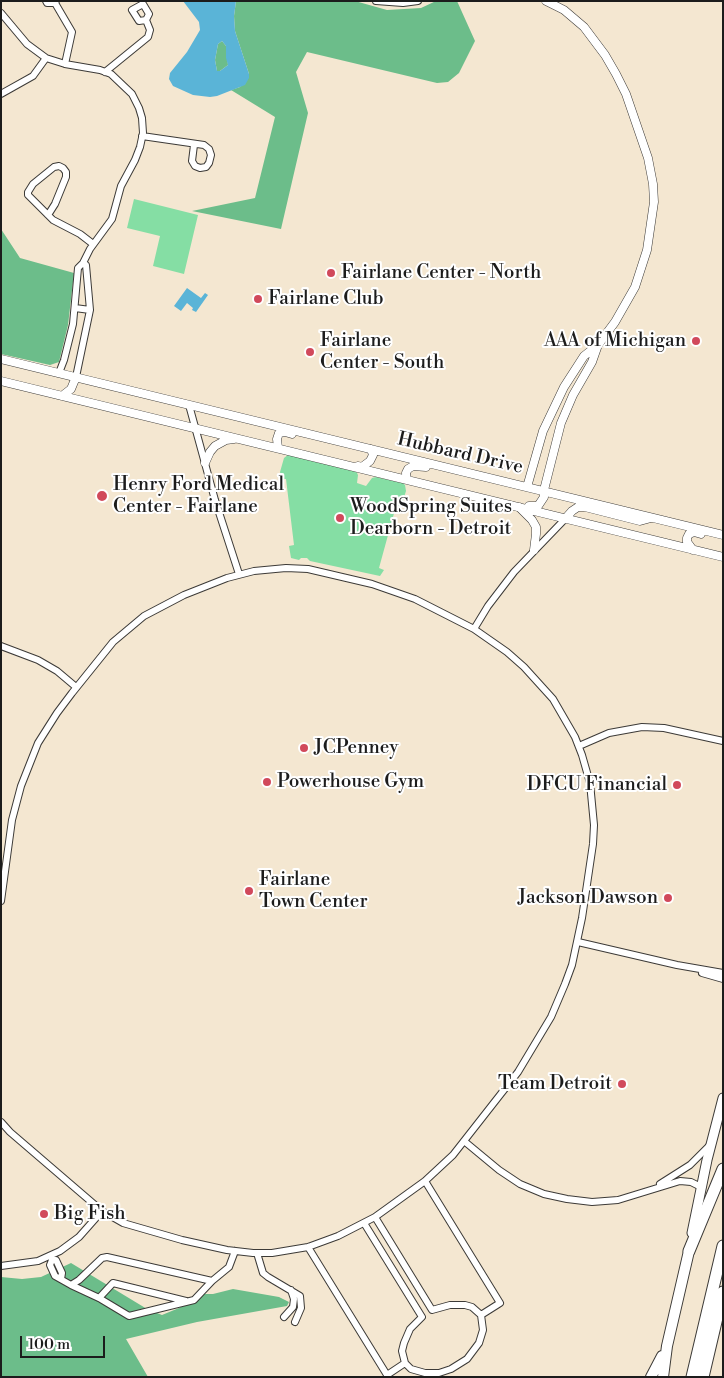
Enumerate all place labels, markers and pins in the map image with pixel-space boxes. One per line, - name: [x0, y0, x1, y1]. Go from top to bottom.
- place label: Fairlane Center - North: [341, 262, 541, 284]
- marker: Fairlane Center - North: [325, 267, 337, 279]
- place label: Fairlane Club: [268, 288, 383, 310]
- marker: Fairlane Club: [252, 293, 264, 305]
- place label: Fairlane Center - South: [320, 330, 444, 374]
- place label: AAA of Michigan: [544, 330, 686, 352]
- marker: AAA of Michigan: [690, 335, 702, 347]
- marker: Fairlane Center - South: [304, 346, 316, 358]
- place label: Henry Ford Medical Center - Fairlane: [113, 474, 284, 518]
- marker: Henry Ford Medical Center - Fairlane: [95, 489, 109, 503]
- place label: WoodSpring Suites Dearborn - Detroit: [350, 496, 512, 540]
- marker: WoodSpring Suites Dearborn - Detroit: [334, 512, 346, 524]
- place label: JCPenney: [314, 737, 399, 759]
- marker: JCPenney: [298, 742, 310, 754]
- place label: Powerhouse Gym: [277, 771, 424, 793]
- place label: DFCU Financial: [527, 774, 667, 796]
- marker: Powerhouse Gym: [261, 776, 273, 788]
- marker: DFCU Financial: [671, 779, 683, 791]
- place label: Fairlane Town Center: [259, 869, 368, 913]
- marker: Fairlane Town Center: [243, 885, 255, 897]
- place label: Jackson Dawson: [518, 887, 658, 909]
- marker: Jackson Dawson: [662, 892, 674, 904]
- place label: Team Detroit: [498, 1073, 612, 1095]
- marker: Team Detroit: [616, 1078, 628, 1090]
- place label: Big Fish: [54, 1203, 126, 1225]
- marker: Big Fish: [38, 1208, 50, 1220]

